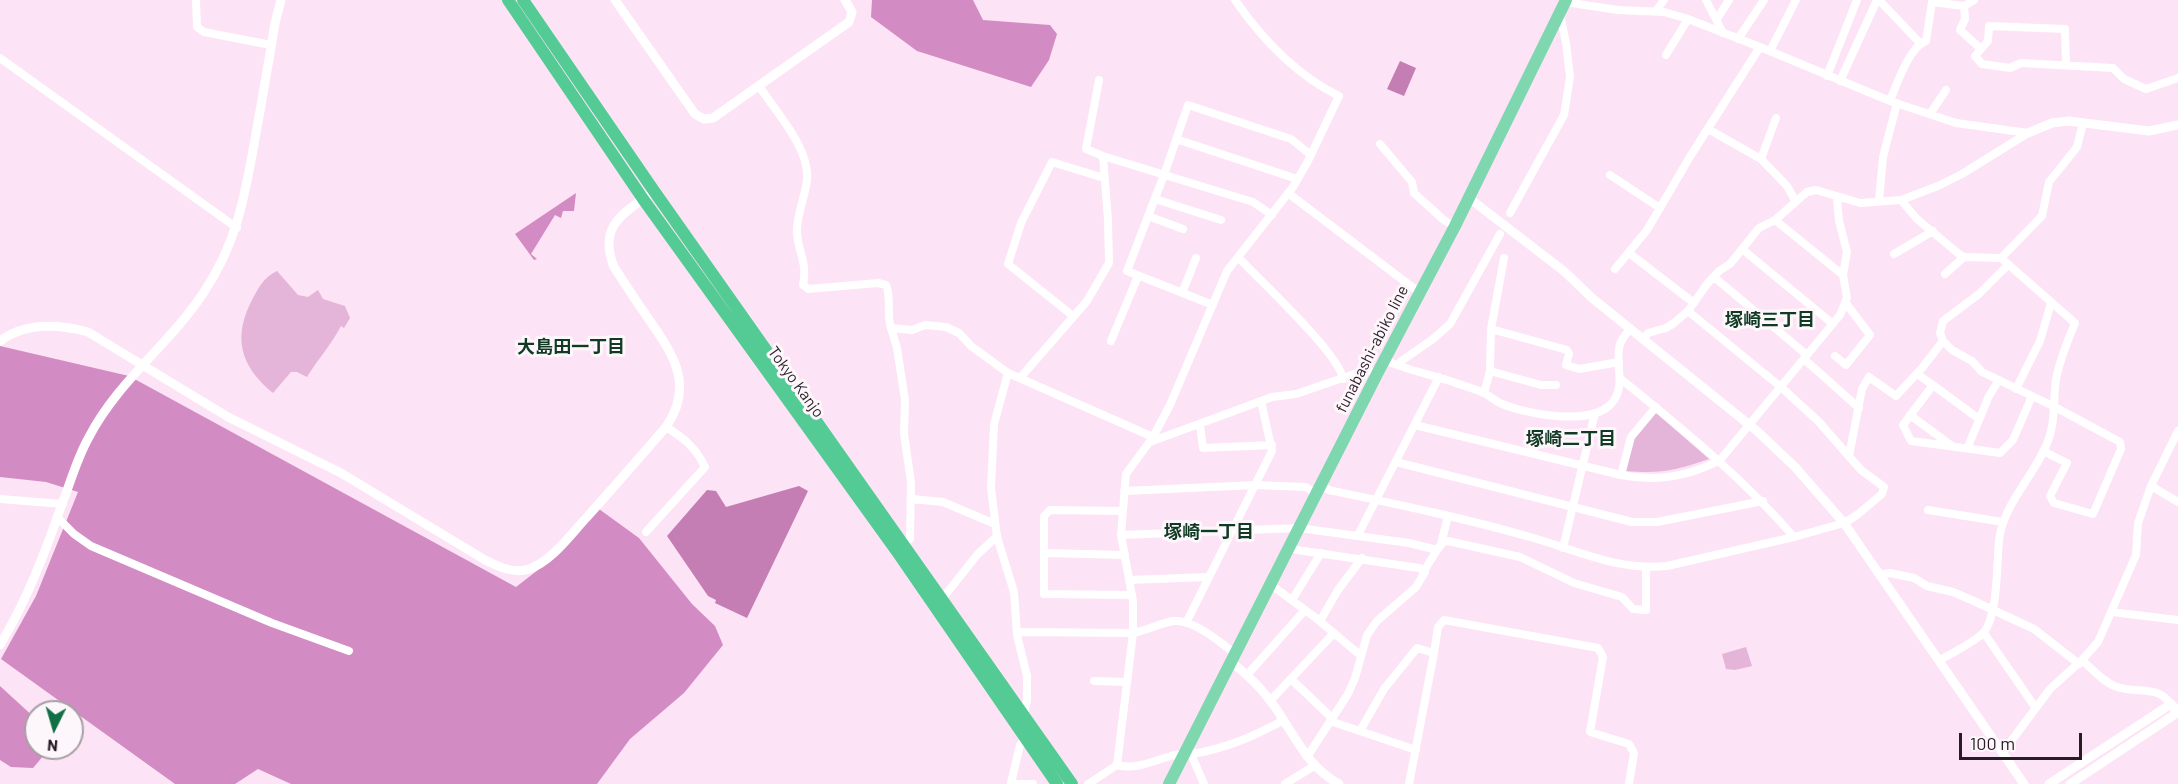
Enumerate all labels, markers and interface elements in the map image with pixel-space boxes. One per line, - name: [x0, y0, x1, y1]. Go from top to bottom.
- street label: funabashi-abiko line: [1332, 282, 1412, 416]
- district label: 塚崎三丁目: [1725, 309, 1815, 331]
- district label: 大島田一丁目: [517, 336, 625, 358]
- street label: Tokyo Kanjo: [764, 343, 828, 421]
- district label: 塚崎二丁目: [1526, 428, 1616, 450]
- district label: 塚崎一丁目: [1164, 521, 1254, 543]
- north arrow: [24, 700, 84, 760]
- scale bar: [1962, 721, 2085, 759]
- text: 100 m: [1970, 732, 2015, 754]
- text: N: [46, 737, 59, 756]

